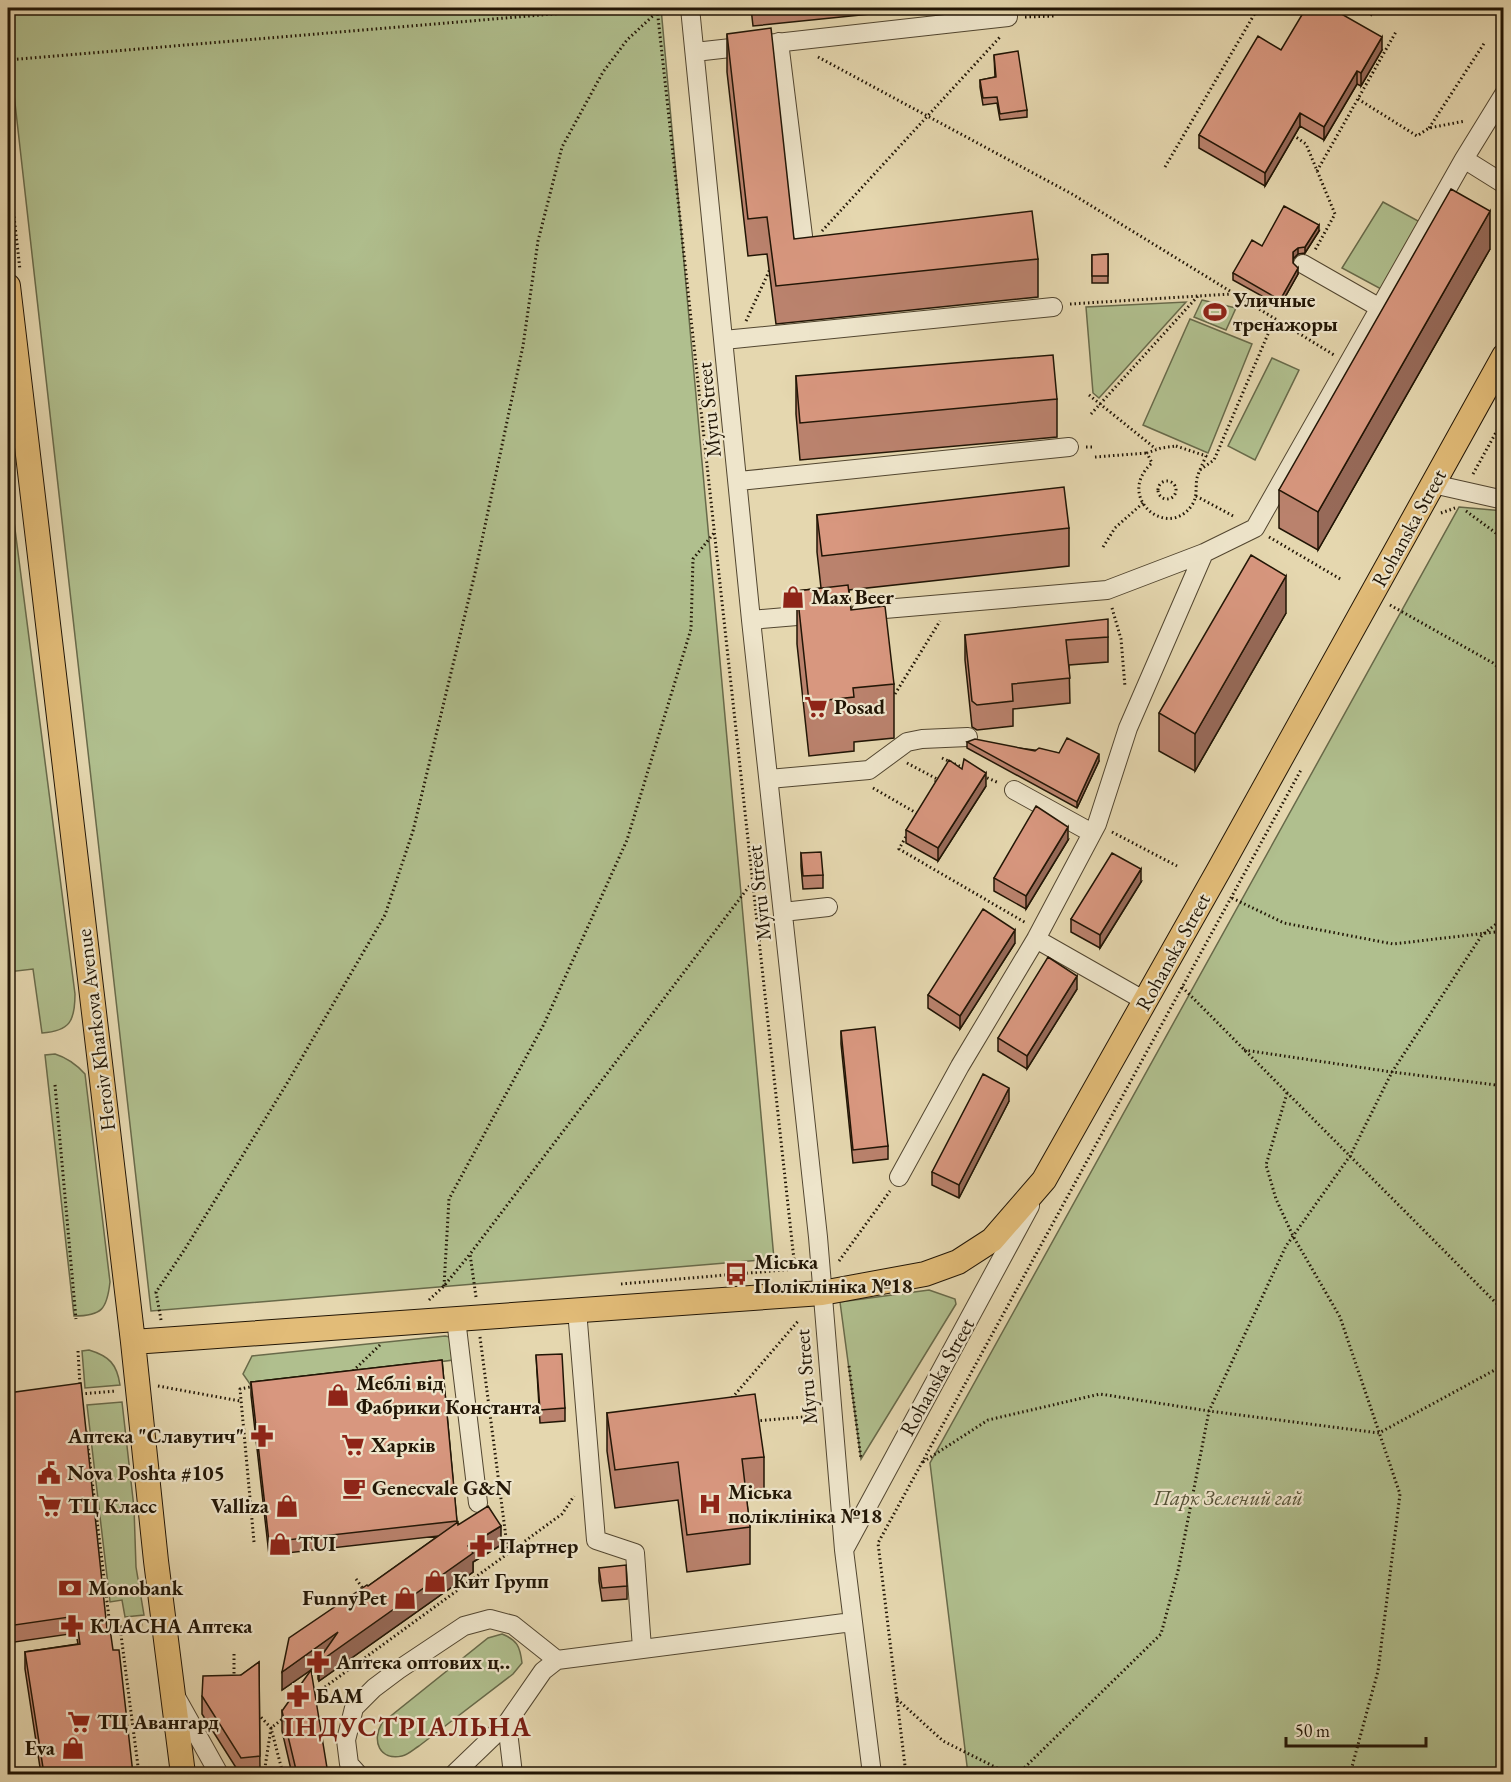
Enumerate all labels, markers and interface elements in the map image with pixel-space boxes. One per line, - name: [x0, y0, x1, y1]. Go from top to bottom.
- place label: Уличные тренажоры: [1232, 286, 1338, 337]
- sports icon: Уличные тренажоры: [1202, 299, 1228, 325]
- street label: Myru Street: [690, 361, 727, 459]
- street label: Rohanska Street: [1365, 464, 1452, 591]
- place label: Max Beer: [811, 583, 894, 610]
- shop icon: Max Beer: [780, 584, 806, 610]
- place label: Posad: [834, 693, 885, 720]
- supermarket icon: Posad: [803, 694, 829, 720]
- street label: Myru Street: [740, 844, 777, 942]
- street label: Rohanska Street: [1129, 888, 1216, 1015]
- street label: Heroiv Kharkova Avenue: [70, 928, 121, 1133]
- place label: Міська Поліклініка №18: [754, 1248, 913, 1299]
- bus stop icon: Міська Поліклініка №18: [723, 1261, 749, 1287]
- street label: Rohanska Street: [893, 1313, 980, 1440]
- street label: Myru Street: [788, 1328, 823, 1426]
- place label: Меблі від Фабрики Константа: [356, 1369, 541, 1420]
- shop icon: Меблі від Фабрики Константа: [325, 1382, 351, 1408]
- place label: Аптека "Славутич": [67, 1422, 244, 1449]
- pharmacy icon: Аптека "Славутич": [249, 1423, 275, 1449]
- place label: Харків: [370, 1431, 435, 1458]
- supermarket icon: Харків: [340, 1432, 366, 1458]
- place label: Nova Poshta #105: [67, 1459, 225, 1486]
- public building icon: Nova Poshta #105: [36, 1460, 62, 1486]
- place label: Genecvale G&N: [372, 1474, 512, 1501]
- cafe icon: Genecvale G&N: [341, 1475, 367, 1501]
- place label: Міська поліклініка №18: [728, 1478, 882, 1529]
- park label: Парк Зелений гай: [1152, 1484, 1303, 1511]
- hospital icon: Міська поліклініка №18: [697, 1491, 723, 1517]
- place label: ТЦ Класс: [68, 1492, 157, 1519]
- place label: Valliza: [211, 1492, 270, 1519]
- supermarket icon: ТЦ Класс: [37, 1493, 63, 1519]
- shop icon: Valliza: [274, 1493, 300, 1519]
- place label: TUI: [298, 1530, 336, 1557]
- shop icon: TUI: [267, 1531, 293, 1557]
- place label: Партнер: [499, 1532, 579, 1559]
- pharmacy icon: Партнер: [468, 1533, 494, 1559]
- place label: Кит Групп: [453, 1567, 549, 1594]
- shop icon: Кит Групп: [422, 1568, 448, 1594]
- place label: Monobank: [88, 1574, 184, 1601]
- bank icon: Monobank: [57, 1575, 83, 1601]
- place label: FunnyPet: [302, 1584, 387, 1611]
- shop icon: FunnyPet: [392, 1585, 418, 1611]
- place label: КЛАСНА Аптека: [90, 1612, 253, 1639]
- pharmacy icon: КЛАСНА Аптека: [59, 1613, 85, 1639]
- place label: Аптека оптових ц‥: [335, 1648, 510, 1675]
- pharmacy icon: Аптека оптових ц‥: [305, 1649, 331, 1675]
- place label: БАМ: [316, 1682, 363, 1709]
- pharmacy icon: БАМ: [285, 1683, 311, 1709]
- place label: ТЦ Авангард: [97, 1708, 219, 1735]
- supermarket icon: ТЦ Авангард: [66, 1709, 92, 1735]
- district label: ІНДУСТРІАЛЬНА: [284, 1709, 532, 1744]
- scale bar: [1286, 1710, 1426, 1748]
- text: 50 m: [1295, 1719, 1330, 1742]
- place label: Eva: [25, 1734, 56, 1761]
- shop icon: Eva: [60, 1735, 86, 1761]

